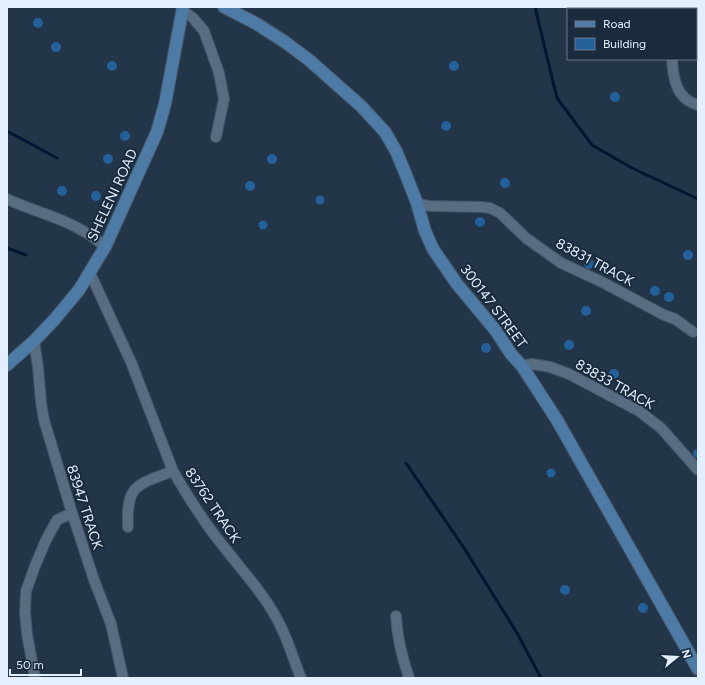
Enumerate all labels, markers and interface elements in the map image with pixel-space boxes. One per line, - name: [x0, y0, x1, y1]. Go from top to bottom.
- legend: [567, 8, 697, 60]
- text: Road: [603, 17, 631, 31]
- text: Building: [603, 37, 646, 51]
- street label: SHELENI ROAD: [84, 146, 141, 244]
- street label: 83831 TRACK: [553, 235, 637, 290]
- street label: 300147 STREET: [457, 261, 531, 352]
- street label: 83833 TRACK: [572, 356, 658, 413]
- street label: 83947 TRACK: [63, 463, 106, 552]
- street label: 83762 TRACK: [181, 464, 244, 547]
- north arrow: [657, 637, 697, 677]
- text: N: [679, 648, 694, 660]
- scale bar: [10, 651, 81, 677]
- text: 50 m: [16, 658, 44, 672]

